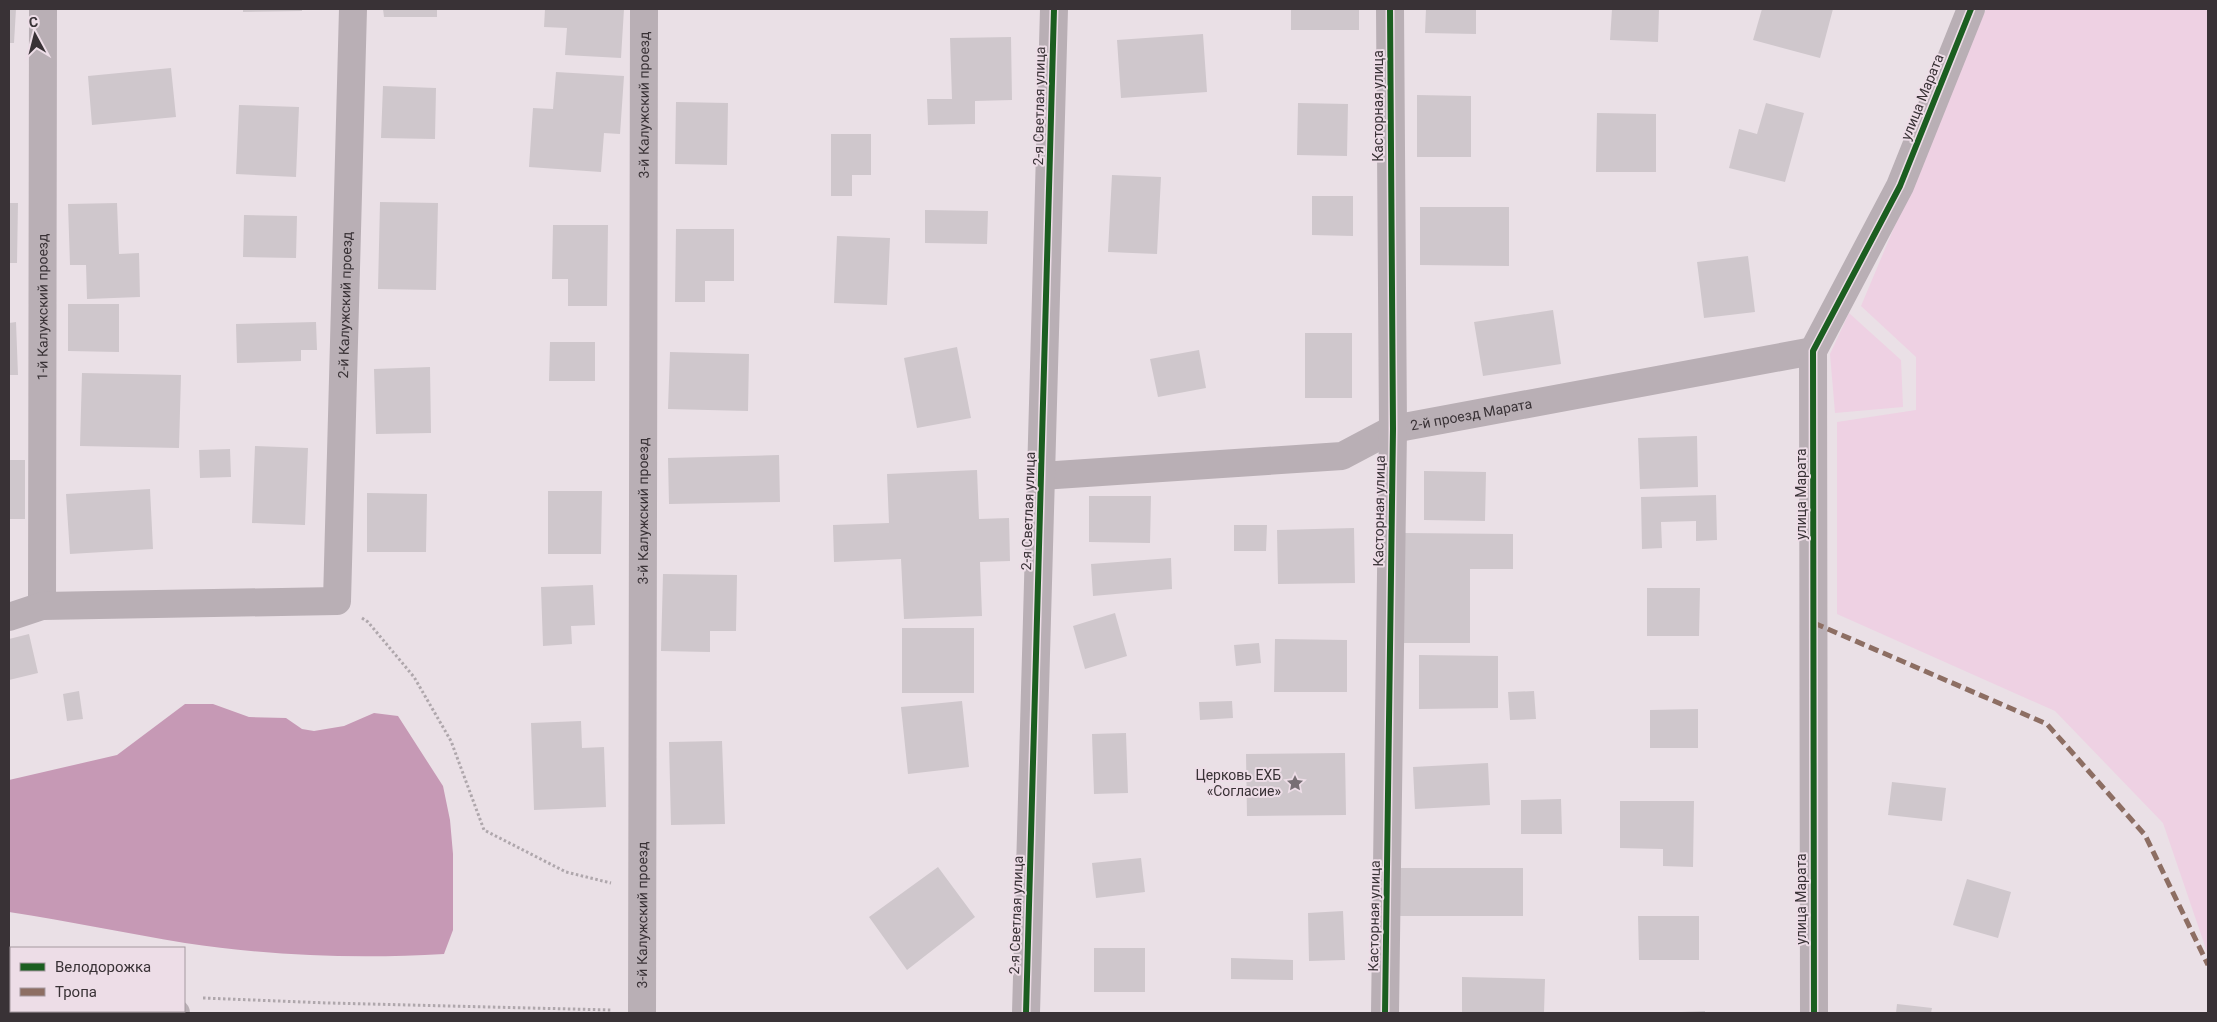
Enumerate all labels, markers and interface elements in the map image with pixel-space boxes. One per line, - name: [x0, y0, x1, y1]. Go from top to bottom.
- north arrow: [10, 10, 60, 60]
- text: С: [28, 14, 39, 31]
- street label: 3-й Калужский проезд: [636, 31, 652, 178]
- street label: 2-я Светлая улица: [1030, 46, 1048, 166]
- street label: Касторная улица: [1370, 50, 1386, 162]
- street label: улица Марата: [1897, 52, 1947, 142]
- street label: 2-й Калужский проезд: [335, 231, 355, 379]
- street label: 1-й Калужский проезд: [34, 233, 51, 380]
- street label: 2-й проезд Марата: [1409, 395, 1533, 434]
- street label: 3-й Калужский проезд: [635, 437, 651, 584]
- street label: улица Марата: [1793, 448, 1809, 540]
- street label: 2-я Светлая улица: [1018, 451, 1038, 571]
- street label: Касторная улица: [1370, 455, 1388, 567]
- place label: Церковь ЕХБ «Согласие»: [1195, 767, 1281, 799]
- place icon: Церковь ЕХБ «Согласие»: [1285, 773, 1305, 793]
- street label: 3-й Калужский проезд: [634, 841, 650, 988]
- street label: улица Марата: [1793, 853, 1809, 945]
- street label: 2-я Светлая улица: [1006, 855, 1026, 975]
- street label: Касторная улица: [1365, 860, 1383, 972]
- legend: [10, 947, 185, 1012]
- text: Велодорожка: [55, 958, 151, 976]
- text: Тропа: [55, 983, 97, 1001]

